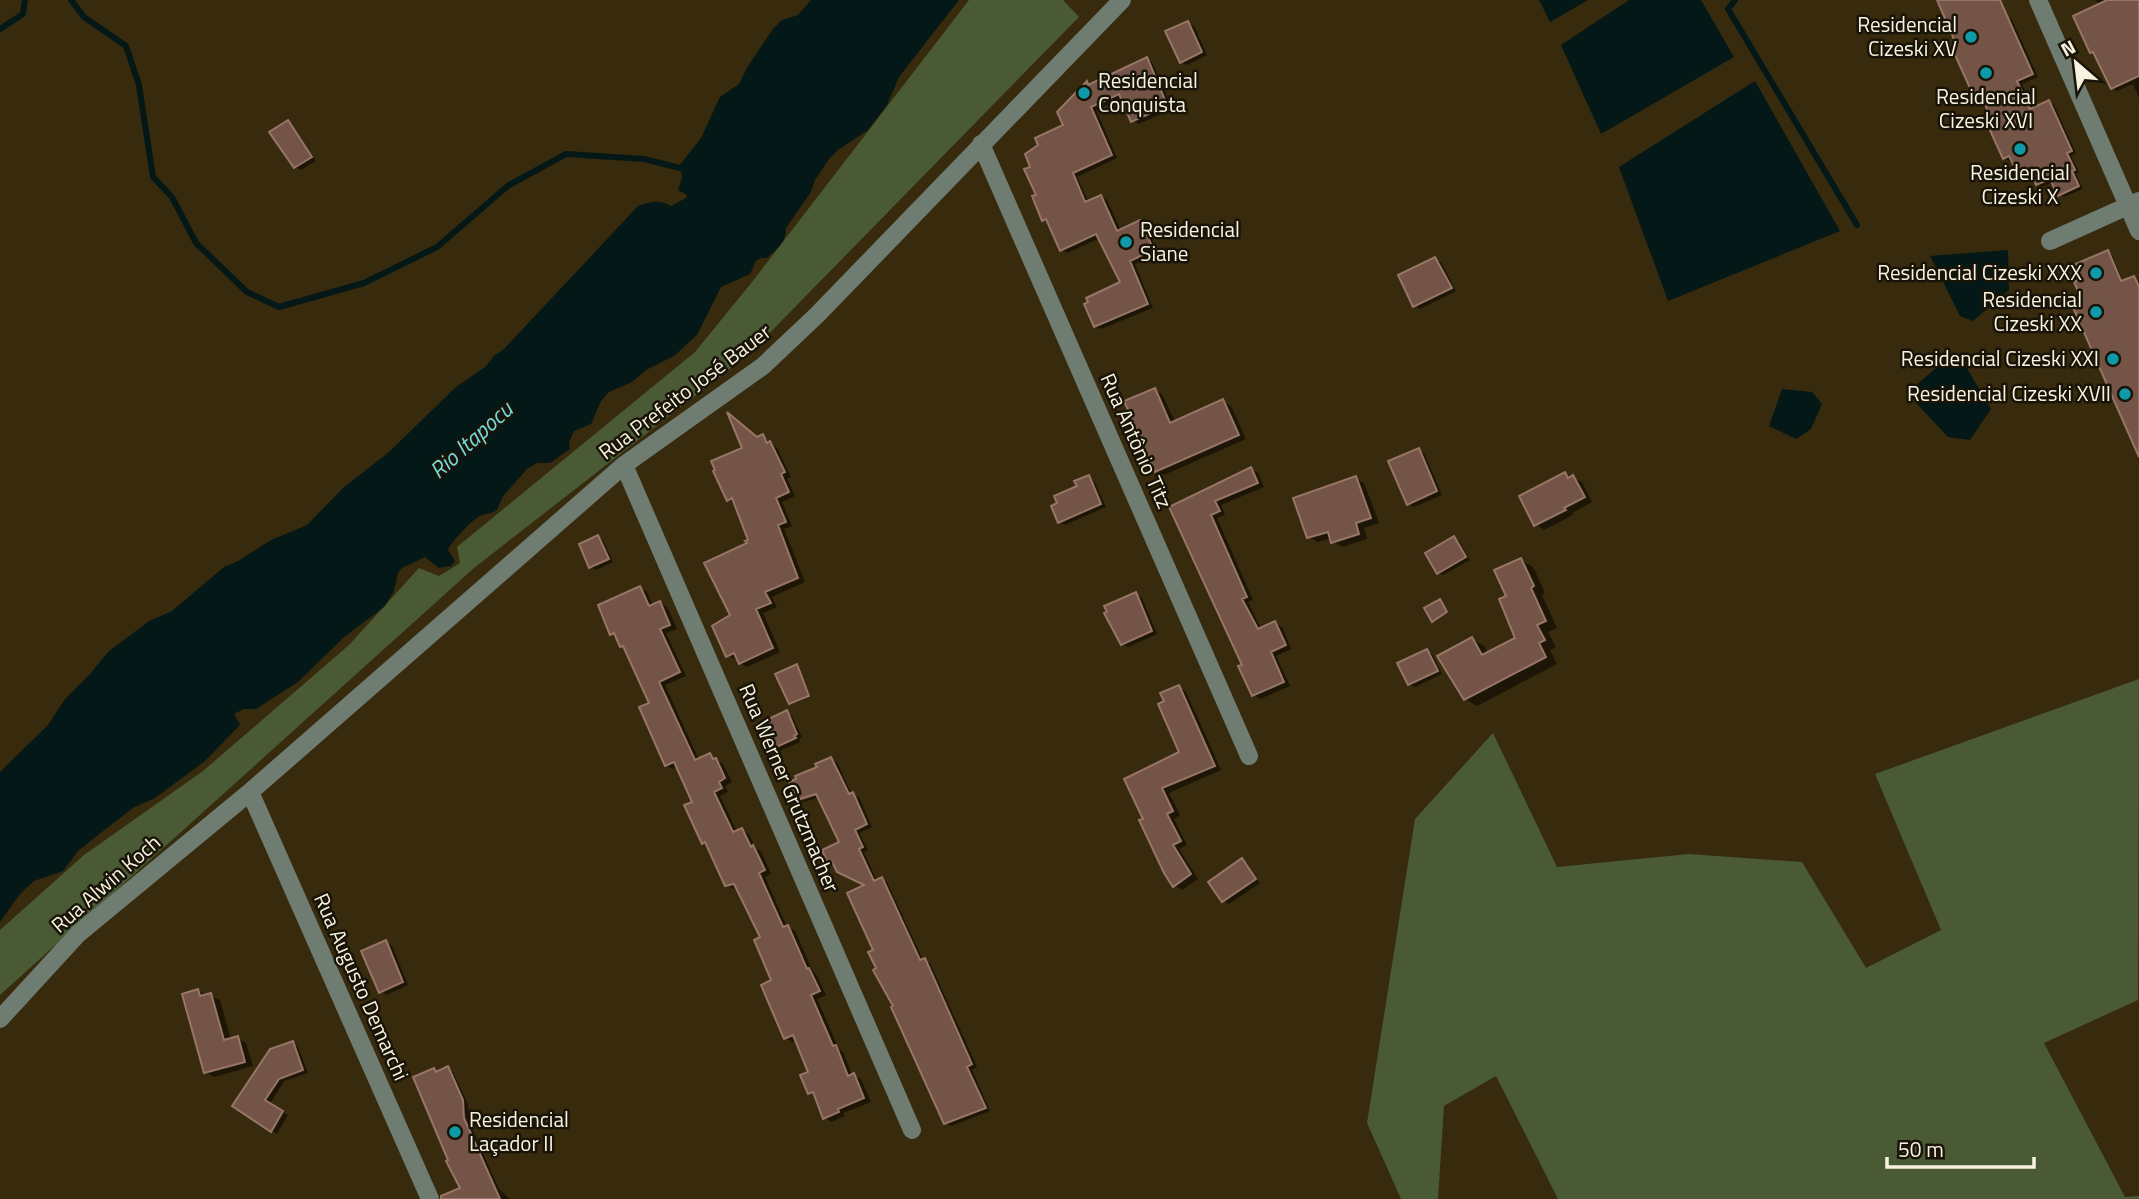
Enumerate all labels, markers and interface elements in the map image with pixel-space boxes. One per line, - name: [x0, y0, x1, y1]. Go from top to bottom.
- place label: Residencial Cizeski XV: [1857, 8, 1957, 64]
- north arrow: [2041, 28, 2111, 98]
- marker: Residencial Cizeski XV: [1963, 29, 1979, 45]
- text: N: [2055, 32, 2080, 63]
- place label: Residencial Conquista: [1098, 64, 1198, 120]
- marker: Residencial Cizeski XVI: [1978, 65, 1994, 81]
- place label: Residencial Cizeski XVI: [1936, 80, 2036, 136]
- marker: Residencial Conquista: [1076, 85, 1092, 101]
- marker: Residencial Cizeski X: [2012, 141, 2028, 157]
- place label: Residencial Cizeski X: [1970, 156, 2070, 212]
- place label: Residencial Siane: [1140, 213, 1240, 269]
- marker: Residencial Siane: [1118, 234, 1134, 250]
- place label: Residencial Cizeski XXX: [1877, 256, 2082, 288]
- marker: Residencial Cizeski XXX: [2088, 265, 2104, 281]
- place label: Residencial Cizeski XX: [1982, 283, 2082, 339]
- marker: Residencial Cizeski XX: [2088, 304, 2104, 320]
- street label: Rua Prefeito José Bauer: [591, 316, 777, 467]
- place label: Residencial Cizeski XXI: [1901, 342, 2099, 374]
- marker: Residencial Cizeski XXI: [2105, 351, 2121, 367]
- street label: Rua Antônio Titz: [1093, 368, 1181, 514]
- place label: Residencial Cizeski XVII: [1907, 377, 2111, 409]
- marker: Residencial Cizeski XVII: [2117, 386, 2133, 402]
- water label: Rio Itapocu: [421, 392, 521, 487]
- street label: Rua Werner Grutzmacher: [731, 678, 848, 897]
- street label: Rua Alwin Koch: [43, 826, 167, 940]
- street label: Rua Augusto Demarchi: [306, 888, 418, 1085]
- place label: Residencial Laçador II: [469, 1103, 569, 1159]
- marker: Residencial Laçador II: [447, 1124, 463, 1140]
- scale bar: [1887, 1126, 2034, 1170]
- text: 50 m: [1898, 1133, 1944, 1165]

